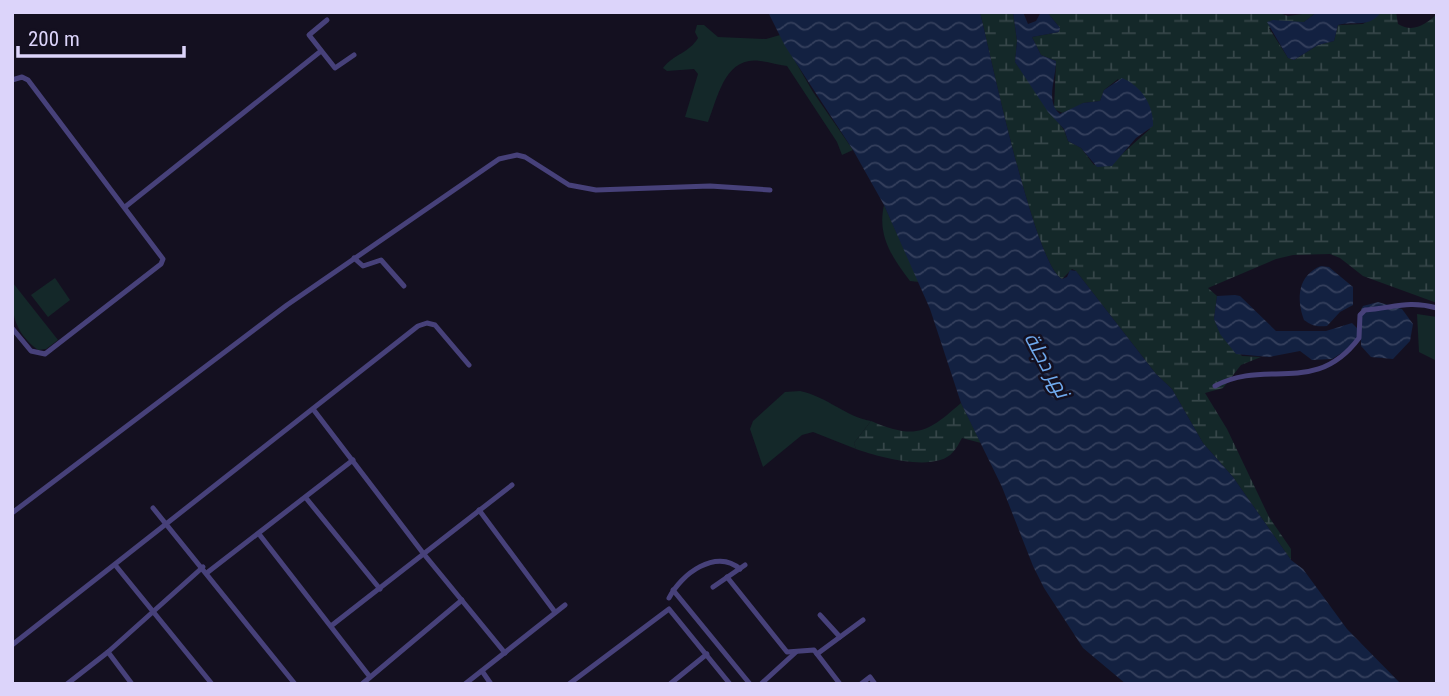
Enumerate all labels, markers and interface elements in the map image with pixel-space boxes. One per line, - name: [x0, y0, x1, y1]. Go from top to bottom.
- scale bar: [18, 14, 184, 58]
- text: 200 m: [28, 27, 80, 51]
- water label: نهر دجلة: [1018, 328, 1076, 404]

